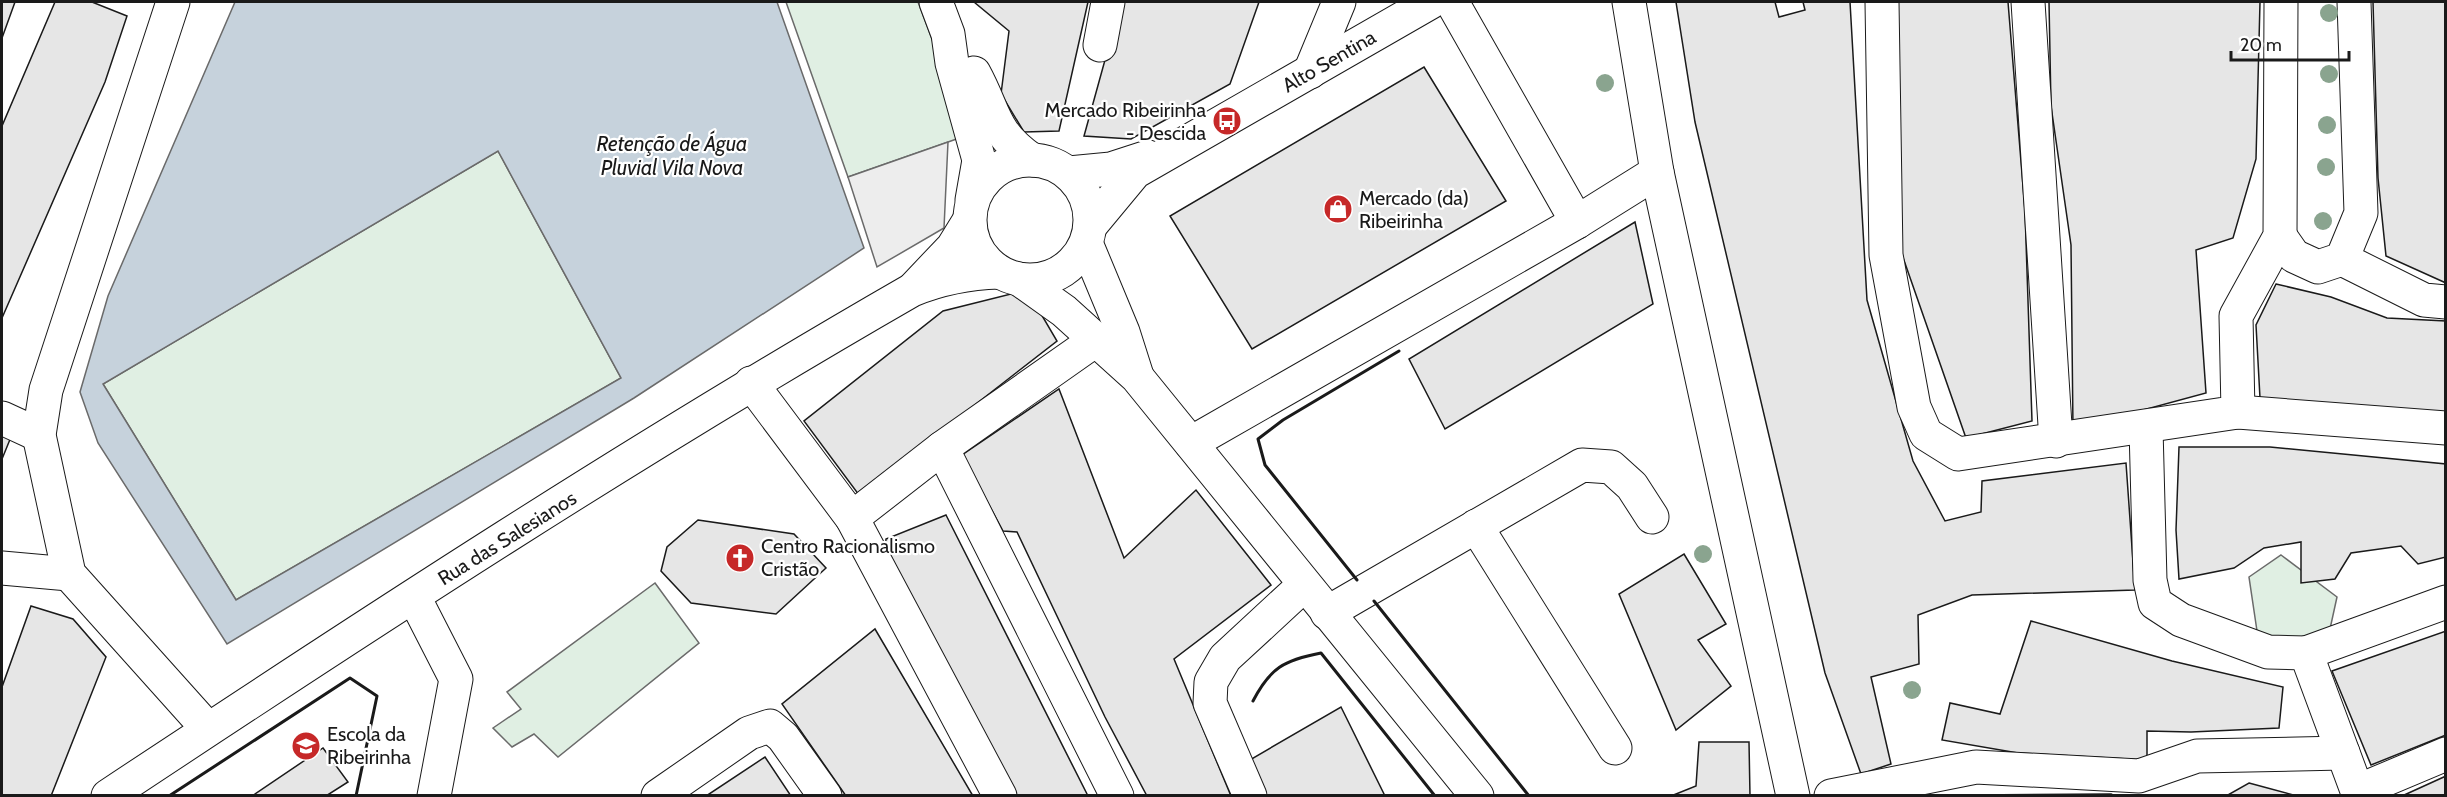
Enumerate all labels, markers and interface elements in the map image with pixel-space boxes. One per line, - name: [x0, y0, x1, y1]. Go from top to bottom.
- street label: Alto Sentina: [1278, 24, 1380, 97]
- scale bar: [2231, 24, 2350, 62]
- text: 20 m: [2240, 34, 2282, 56]
- place label: Mercado Ribeirinha - Descida: [1045, 98, 1206, 145]
- bus stop icon: Mercado Ribeirinha - Descida: [1211, 105, 1243, 137]
- water label: Retenção de Água Pluvial Vila Nova: [597, 130, 747, 180]
- place label: Mercado (da) Ribeirinha: [1359, 186, 1469, 233]
- shop icon: Mercado (da) Ribeirinha: [1322, 193, 1354, 225]
- street label: Rua das Salesianos: [433, 486, 581, 590]
- place label: Centro Racionalismo Cristão: [761, 534, 935, 581]
- church icon: Centro Racionalismo Cristão: [724, 542, 756, 574]
- place label: Escola da Ribeirinha: [327, 722, 411, 769]
- school or university icon: Escola da Ribeirinha: [290, 730, 322, 762]

